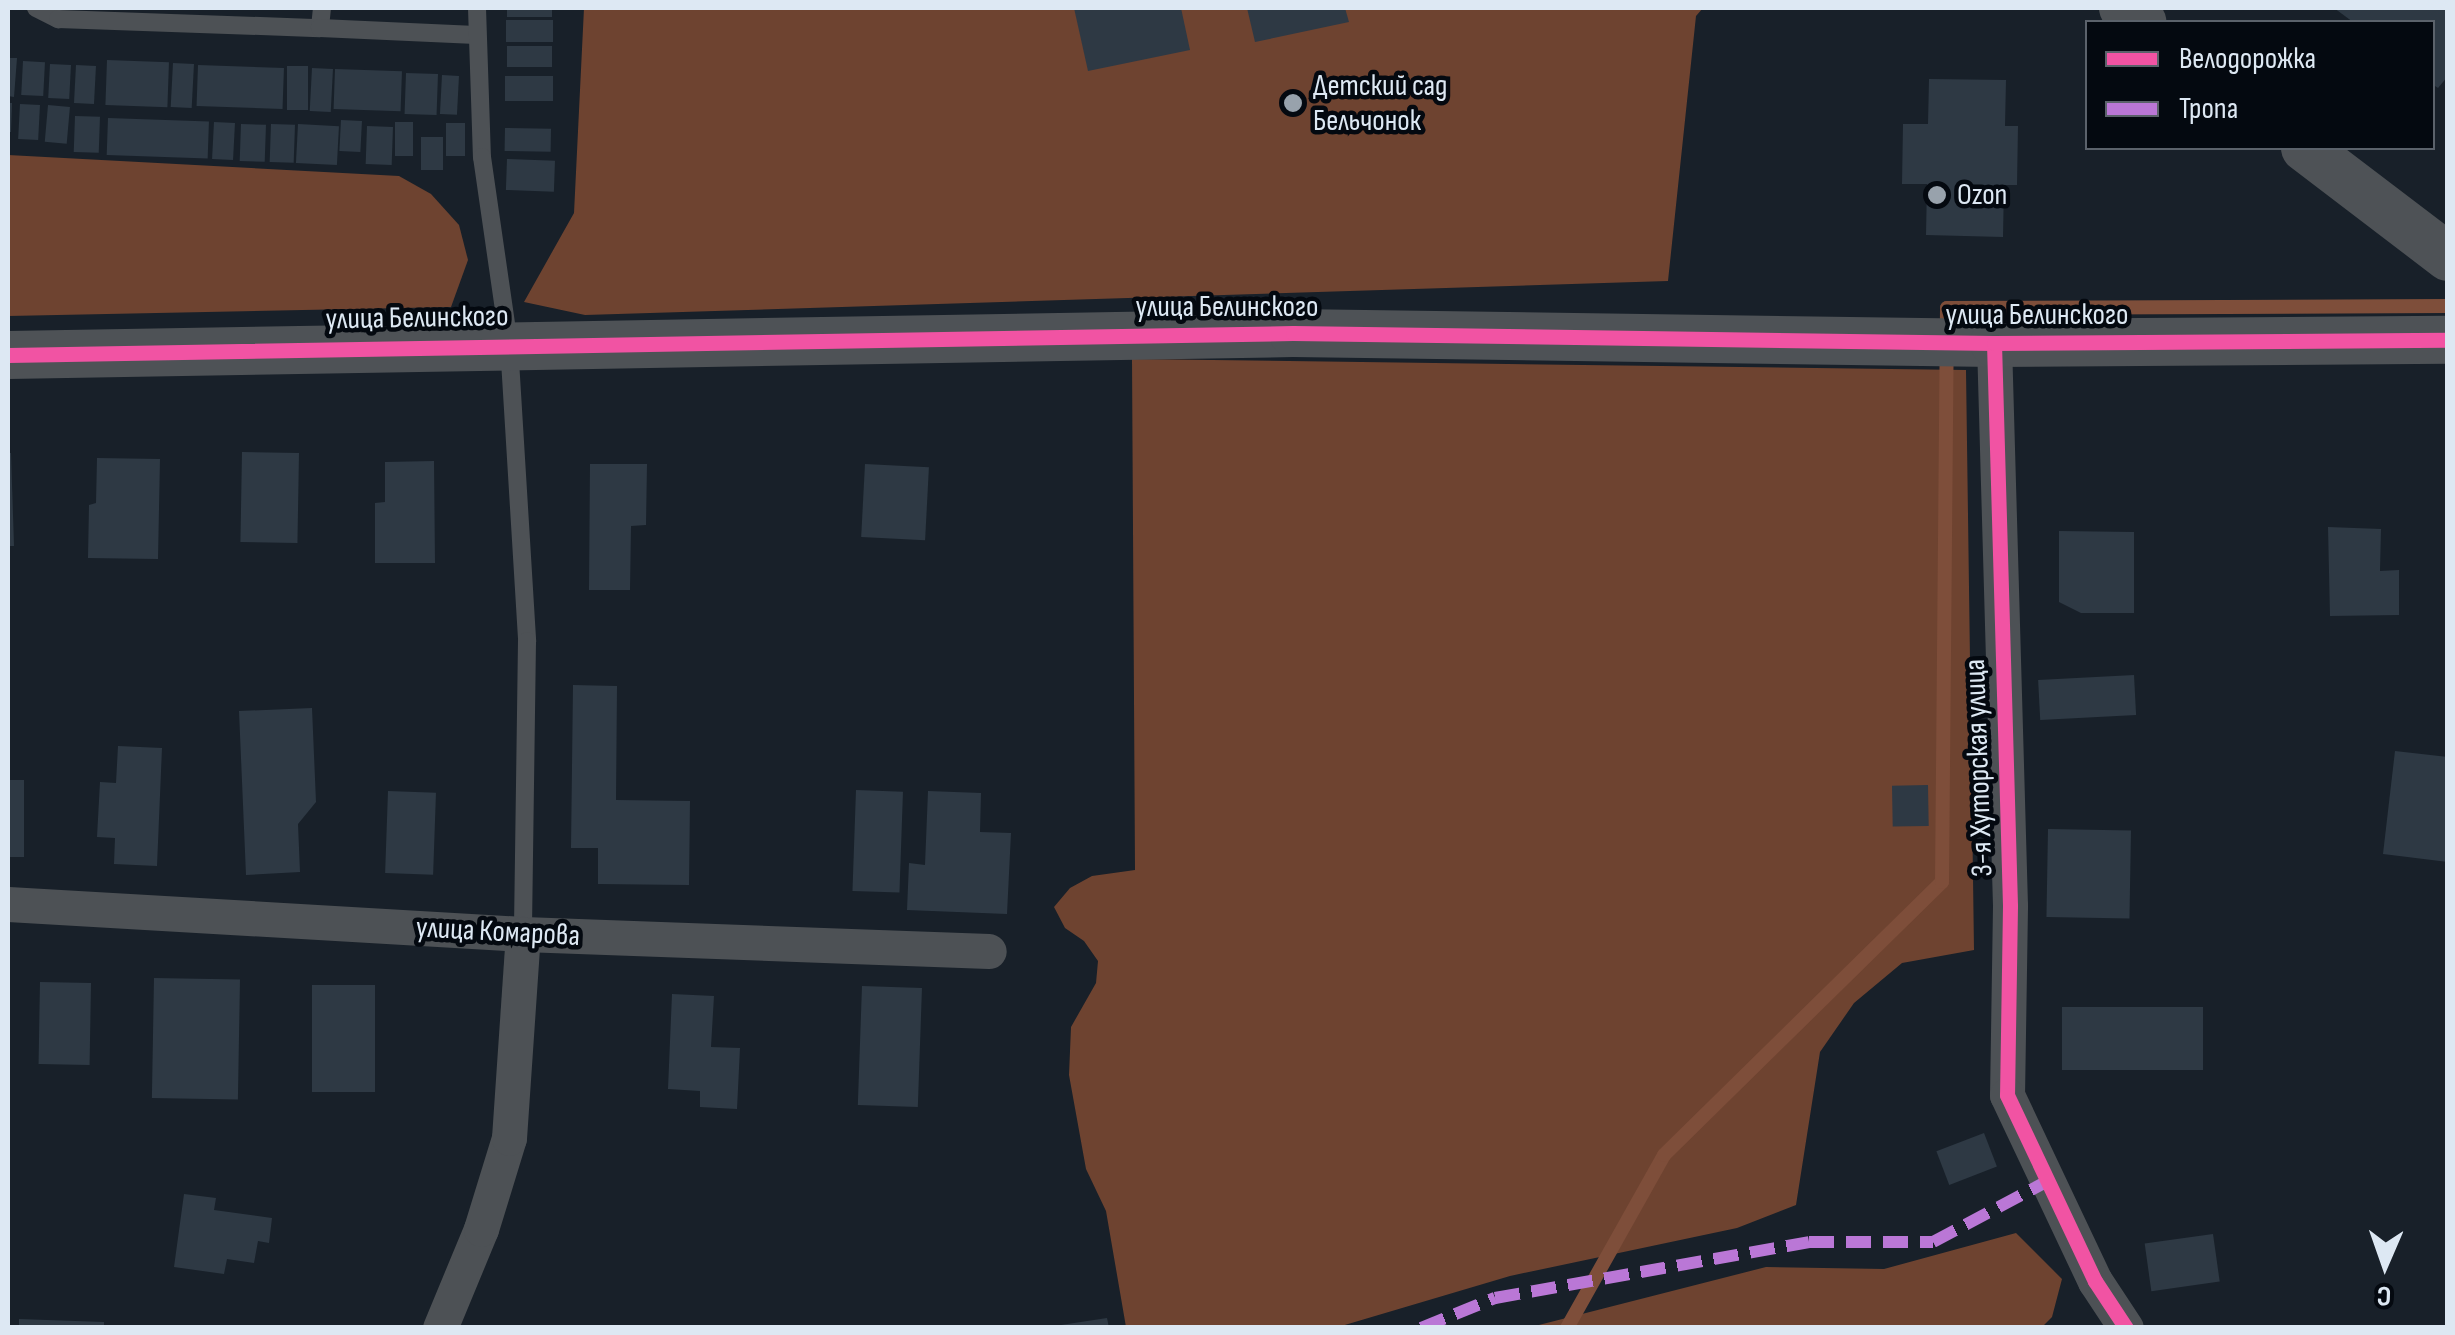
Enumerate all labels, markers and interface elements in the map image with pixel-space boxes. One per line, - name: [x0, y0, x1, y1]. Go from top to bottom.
- legend: [2085, 20, 2435, 150]
- text: Велодорожка: [2179, 41, 2316, 77]
- place label: Детский сад Бельчонок: [1313, 68, 1448, 138]
- text: Тропа: [2179, 91, 2238, 127]
- marker: Детский сад Бельчонок: [1282, 92, 1304, 114]
- place label: Ozon: [1957, 177, 2007, 213]
- marker: Ozon: [1926, 184, 1948, 206]
- street label: улица Белинского: [1136, 289, 1318, 325]
- street label: улица Белинского: [1946, 297, 2128, 333]
- street label: улица Белинского: [325, 298, 509, 338]
- street label: 3-я Хуторская улица: [1957, 658, 2001, 878]
- street label: улица Комарова: [415, 910, 581, 954]
- north arrow: [2335, 1215, 2435, 1315]
- text: С: [2376, 1279, 2392, 1312]

